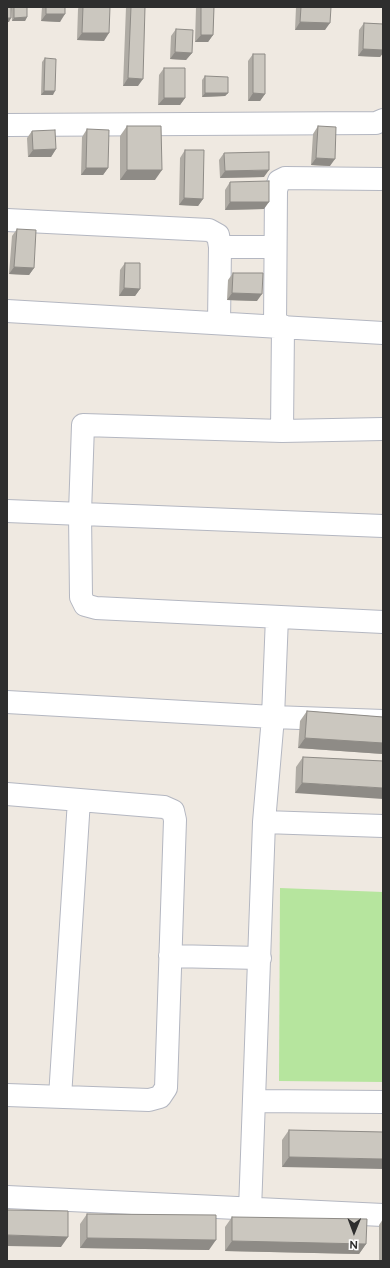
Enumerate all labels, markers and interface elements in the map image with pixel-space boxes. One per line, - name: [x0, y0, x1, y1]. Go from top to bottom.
- north arrow: [334, 1212, 374, 1252]
- text: N: [349, 1238, 358, 1251]

